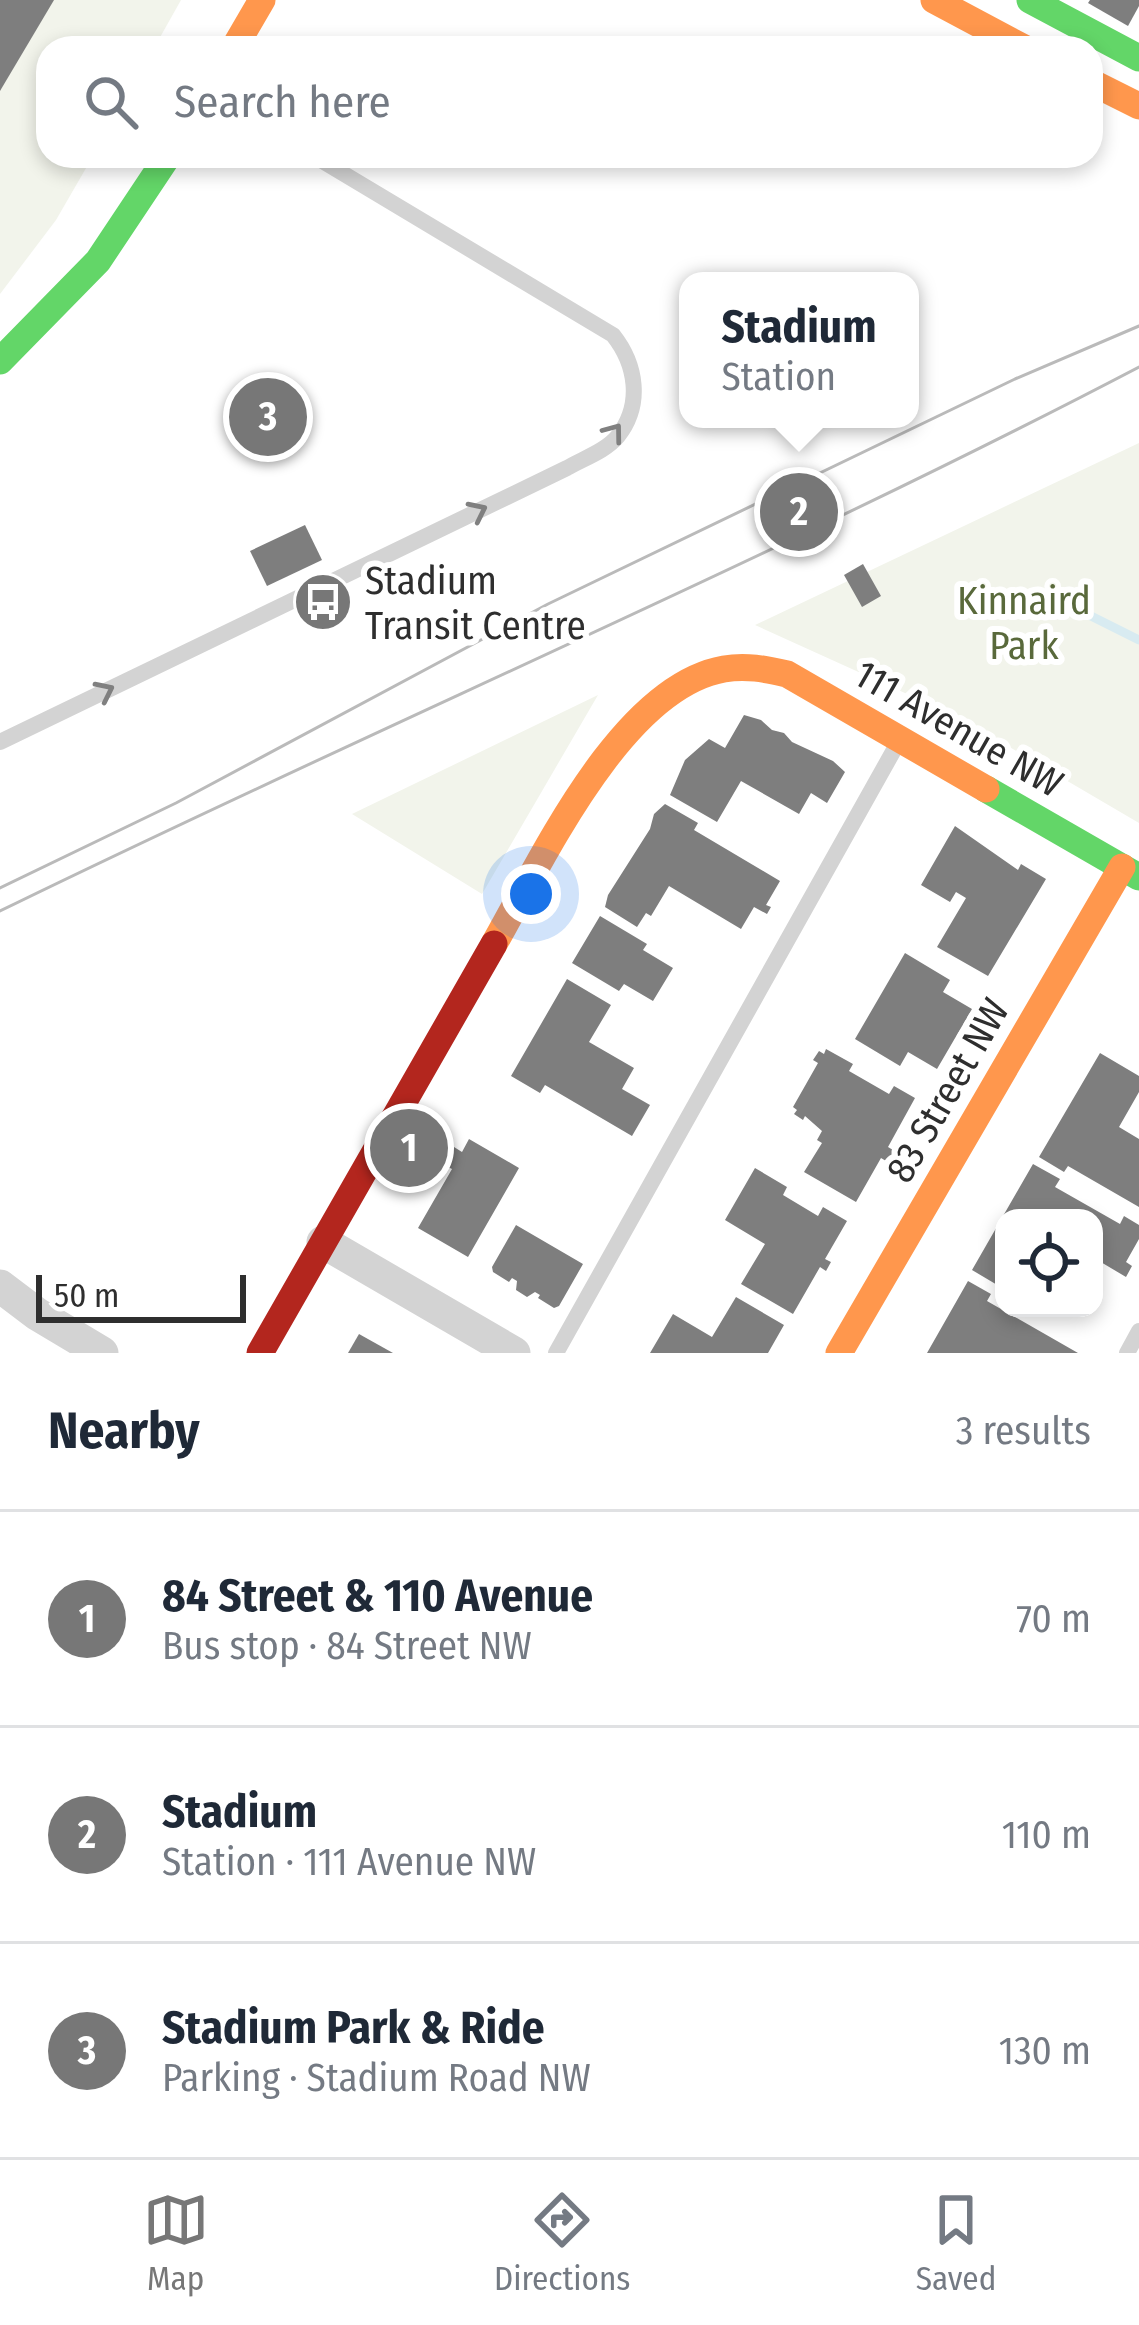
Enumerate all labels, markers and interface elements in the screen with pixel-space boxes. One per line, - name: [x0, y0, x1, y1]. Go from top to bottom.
- search box: [36, 36, 1103, 168]
- icon: search: [78, 69, 144, 135]
- text: Search here: [174, 75, 391, 129]
- popup: [679, 272, 919, 428]
- text: Stadium: [722, 300, 876, 354]
- text: Station: [722, 354, 836, 400]
- pin: 3: [229, 372, 307, 462]
- one-way arrow: [600, 424, 622, 446]
- pin: 2: [760, 467, 838, 557]
- one-way arrow: [466, 502, 487, 525]
- place label: Stadium Transit Centre: [365, 558, 586, 649]
- bus stop icon: Stadium Transit Centre: [292, 571, 354, 633]
- park label: Kinnaird Park: [957, 578, 1091, 669]
- street label: 111 Avenue NW: [846, 651, 1071, 807]
- one-way arrow: [93, 682, 114, 705]
- your location: [501, 864, 561, 924]
- street label: 83 Street NW: [877, 991, 1019, 1190]
- pin: 1: [370, 1103, 448, 1193]
- map controls: [995, 1209, 1103, 1317]
- button: locate: [995, 1209, 1103, 1317]
- scale bar: [36, 1269, 246, 1322]
- text: 50 m: [54, 1276, 119, 1316]
- text: Nearby: [48, 1400, 200, 1462]
- text: 3 results: [956, 1408, 1091, 1454]
- text: 84 Street & 110 Avenue: [162, 1569, 593, 1623]
- text: 1: [79, 1596, 95, 1642]
- text: 70 m: [1016, 1596, 1091, 1642]
- text: Bus stop · 84 Street NW: [162, 1623, 532, 1669]
- text: Stadium: [162, 1785, 317, 1839]
- text: 2: [78, 1812, 96, 1858]
- text: 110 m: [1002, 1812, 1091, 1858]
- text: Station · 111 Avenue NW: [162, 1839, 536, 1885]
- text: Stadium Park & Ride: [162, 2001, 545, 2055]
- text: 3: [78, 2028, 96, 2074]
- text: 130 m: [999, 2028, 1091, 2074]
- text: Parking · Stadium Road NW: [162, 2055, 591, 2101]
- tab: Map: [143, 2187, 209, 2299]
- tab: Directions: [494, 2187, 630, 2299]
- tab: Saved: [916, 2187, 996, 2299]

